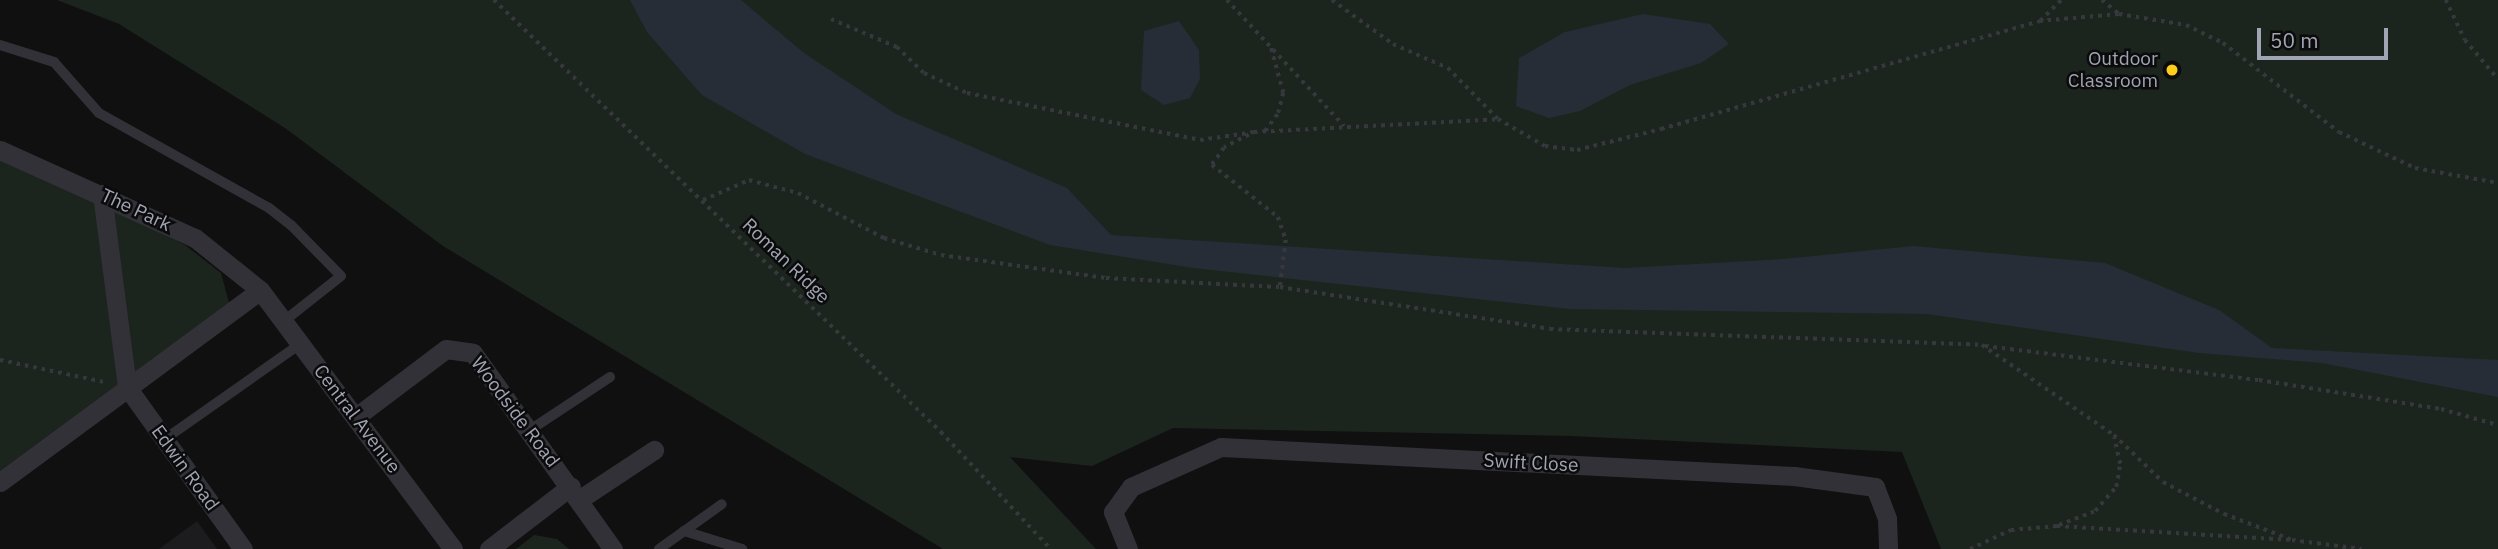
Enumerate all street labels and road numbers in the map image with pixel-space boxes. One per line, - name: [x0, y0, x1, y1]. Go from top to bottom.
- street label: The Park: [97, 184, 175, 236]
- street label: Roman Ridge: [738, 214, 834, 308]
- street label: Woodside Road: [466, 352, 564, 472]
- street label: Central Avenue: [309, 360, 405, 478]
- street label: Edwin Road: [146, 421, 224, 515]
- street label: Swift Close: [1483, 449, 1579, 477]

